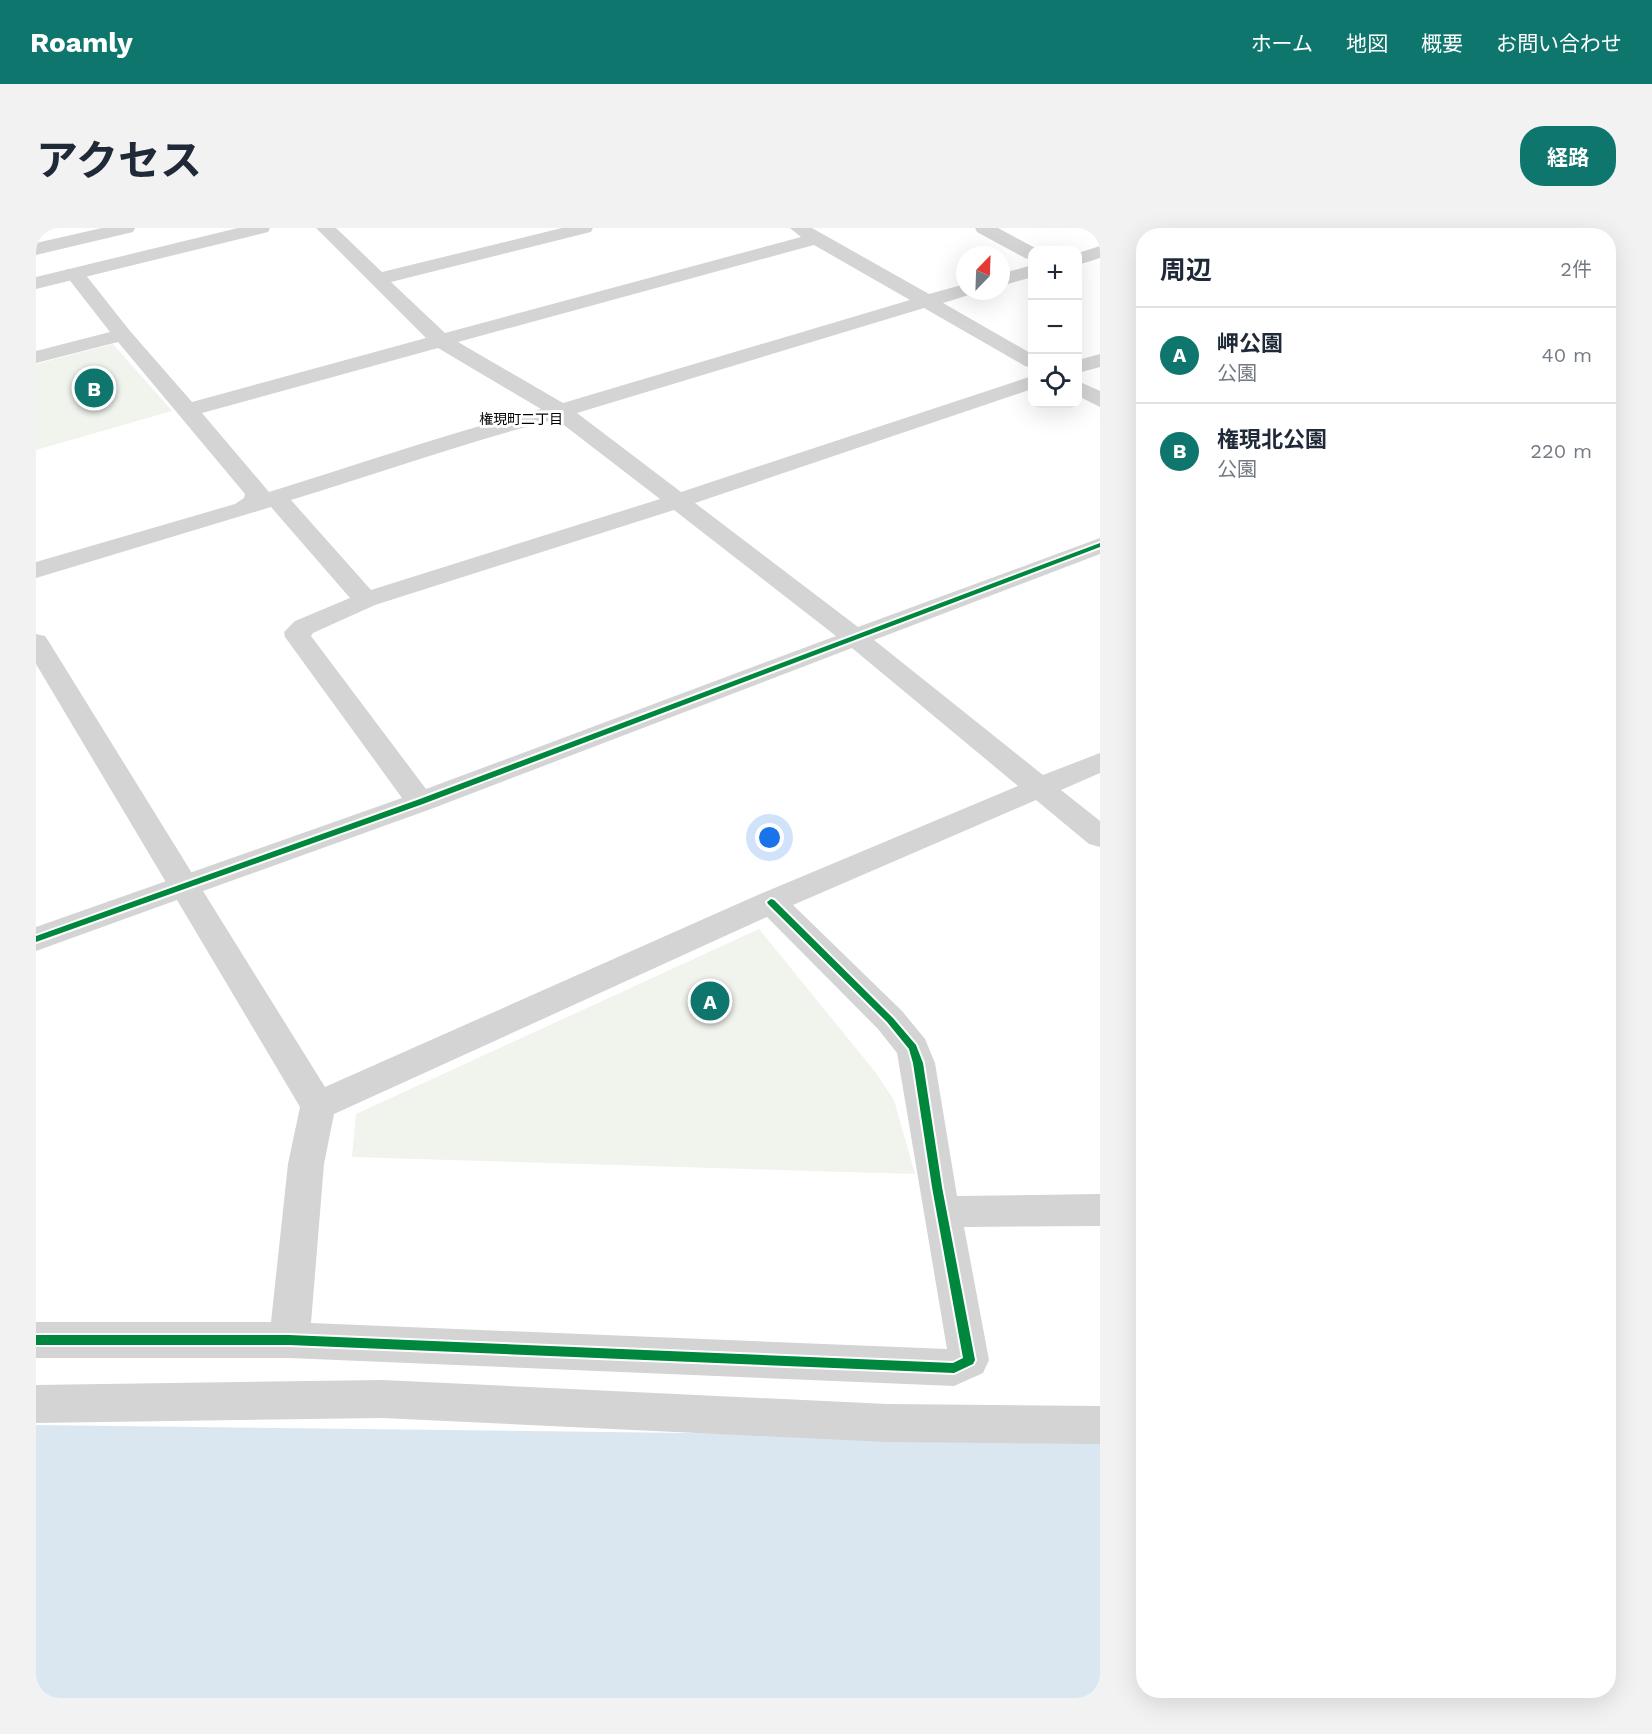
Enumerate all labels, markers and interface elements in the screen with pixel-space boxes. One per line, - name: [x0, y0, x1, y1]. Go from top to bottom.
- text: Roamly: [30, 26, 133, 59]
- text: ホーム: [1251, 31, 1313, 56]
- text: 地図: [1346, 31, 1388, 56]
- text: 概要: [1421, 31, 1463, 56]
- text: お問い合わせ: [1496, 31, 1622, 56]
- button: 経路: [1520, 126, 1616, 186]
- text: アクセス: [36, 136, 202, 185]
- north arrow: [956, 246, 1010, 300]
- map controls: [1028, 246, 1082, 408]
- button: +: [1028, 246, 1082, 300]
- text: 周辺: [1160, 255, 1212, 285]
- text: 2件: [1560, 257, 1592, 281]
- button: −: [1028, 300, 1082, 354]
- text: 岬公園: [1217, 331, 1283, 356]
- text: A: [1173, 343, 1186, 367]
- text: 40 m: [1541, 343, 1592, 367]
- button: locate: [1028, 354, 1082, 408]
- text: 公園: [1217, 361, 1257, 385]
- pin: B: [74, 366, 114, 410]
- district label: 権現町二丁目: [479, 411, 563, 427]
- text: 権現北公園: [1217, 427, 1327, 452]
- text: B: [1173, 439, 1186, 463]
- text: 220 m: [1530, 439, 1592, 463]
- text: 公園: [1217, 457, 1257, 481]
- your location: [755, 823, 784, 852]
- pin: A: [690, 978, 730, 1024]

